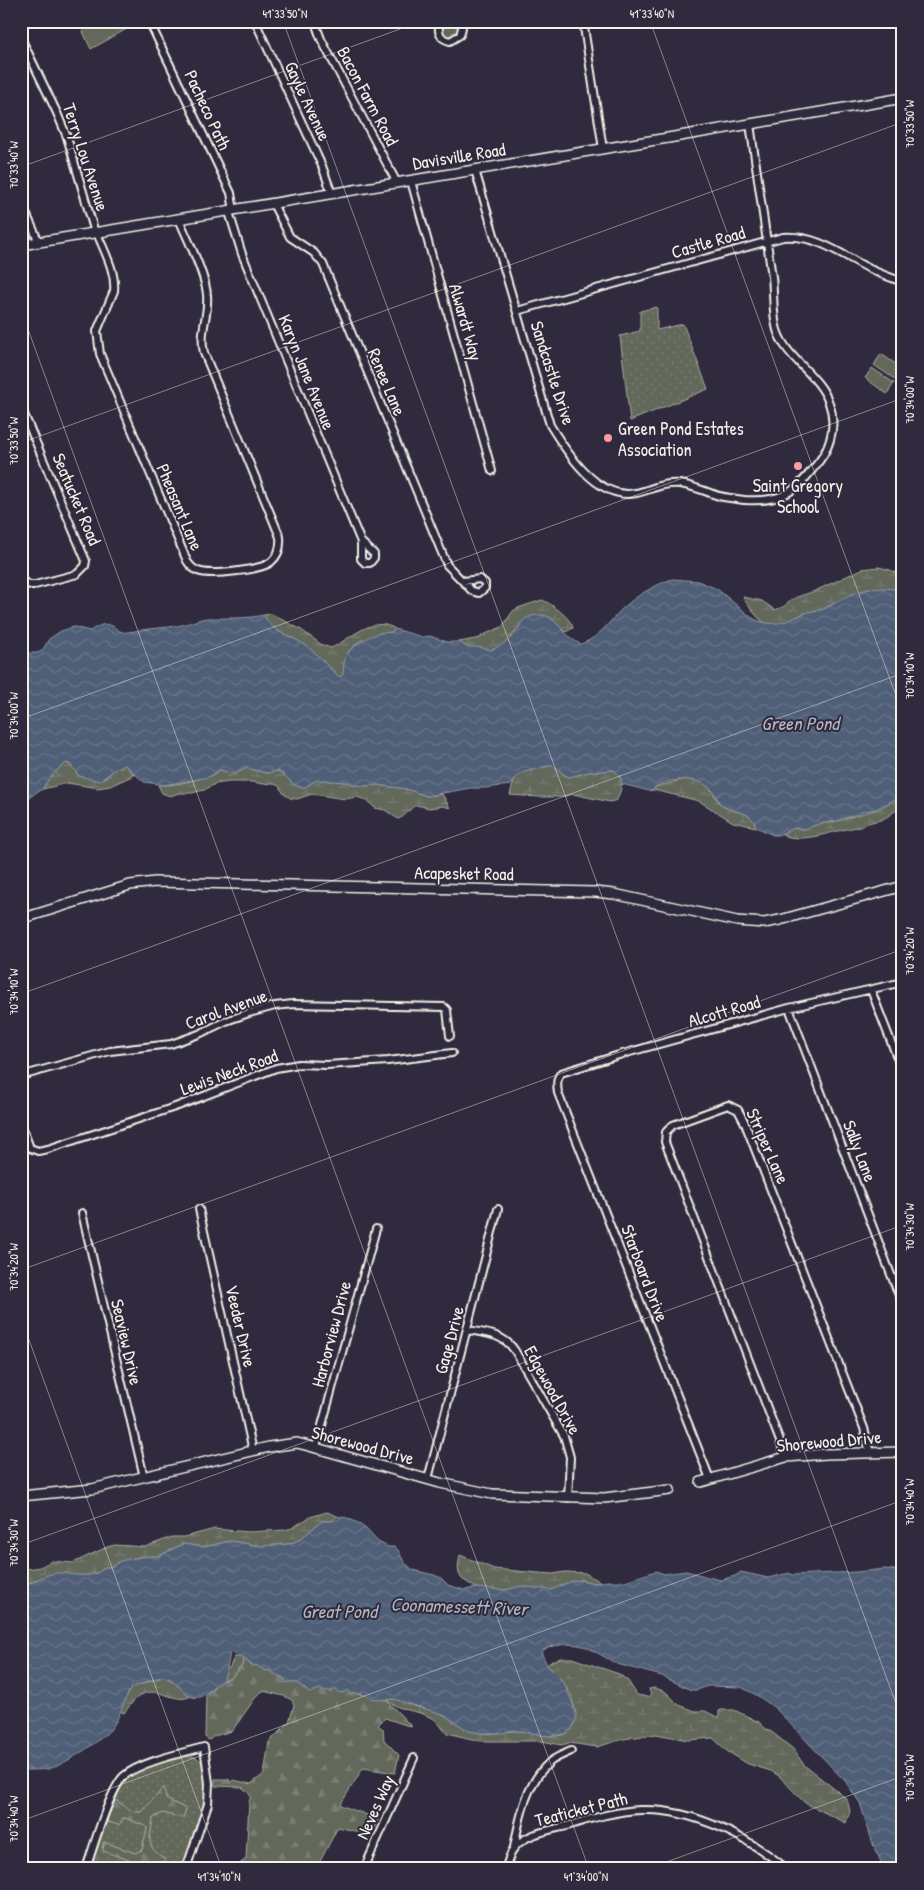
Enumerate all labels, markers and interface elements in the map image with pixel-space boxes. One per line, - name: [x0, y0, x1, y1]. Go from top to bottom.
- text: 41°33'50"N: [263, 5, 307, 22]
- text: 41°33'40"N: [630, 5, 674, 22]
- street label: Bacon Farm Road: [331, 42, 405, 150]
- street label: Gayle Avenue: [279, 57, 337, 145]
- street label: Pacheco Path: [179, 66, 238, 154]
- text: 70°33'50"W: [901, 99, 918, 148]
- street label: Terry Lou Avenue: [57, 100, 115, 214]
- street label: Davisville Road: [411, 136, 507, 176]
- text: 70°33'40"W: [5, 141, 22, 189]
- street label: Castle Road: [668, 220, 748, 264]
- street label: Alwardt Way: [443, 281, 489, 364]
- street label: Karyn Jane Avenue: [273, 311, 341, 433]
- street label: Sandcastle Drive: [524, 318, 582, 428]
- street label: Renee Lane: [362, 344, 412, 420]
- text: 70°34'00"W: [901, 376, 918, 424]
- text: 70°33'50"W: [5, 416, 22, 465]
- place label: Green Pond Estates Association: [618, 416, 744, 462]
- marker: Green Pond Estates Association: [602, 432, 614, 444]
- street label: Seatucket Road: [46, 449, 108, 549]
- street label: Pheasant Lane: [151, 460, 209, 554]
- marker: Saint Gregory School: [792, 460, 804, 472]
- place label: Saint Gregory School: [753, 473, 844, 519]
- text: 70°34'10"W: [901, 652, 918, 699]
- text: 70°34'00"W: [5, 692, 22, 740]
- water label: Green Pond: [761, 710, 841, 736]
- street label: Acapesket Road: [414, 860, 514, 886]
- text: 70°34'20"W: [901, 926, 918, 975]
- text: 70°34'10"W: [5, 968, 22, 1015]
- street label: Carol Avenue: [181, 983, 271, 1035]
- street label: Alcott Road: [685, 989, 763, 1033]
- street label: Lewis Neck Road: [177, 1043, 281, 1101]
- street label: Striper Lane: [740, 1104, 796, 1188]
- street label: Sally Lane: [837, 1117, 883, 1185]
- text: 70°34'30"W: [901, 1203, 918, 1251]
- street label: Starboard Drive: [615, 1221, 675, 1325]
- text: 70°34'20"W: [5, 1242, 22, 1291]
- street label: Harborview Drive: [305, 1278, 357, 1390]
- street label: Veeder Drive: [219, 1282, 263, 1370]
- street label: Seaview Drive: [105, 1297, 149, 1387]
- street label: Gage Drive: [428, 1303, 470, 1377]
- street label: Edgewood Drive: [518, 1341, 588, 1439]
- street label: Shorewood Drive: [309, 1419, 417, 1471]
- street label: Shorewood Drive: [776, 1424, 882, 1458]
- text: 70°34'40"W: [901, 1478, 918, 1525]
- text: 70°34'30"W: [5, 1519, 22, 1567]
- water label: Coonamessett River: [390, 1591, 531, 1621]
- water label: Great Pond: [301, 1598, 379, 1624]
- text: 70°34'50"W: [901, 1754, 918, 1802]
- street label: Neves Way: [350, 1771, 400, 1843]
- street label: Teaticket Path: [532, 1785, 630, 1833]
- text: 70°34'40"W: [5, 1795, 22, 1842]
- text: 41°34'10"N: [197, 1868, 241, 1885]
- text: 41°34'00"N: [564, 1868, 608, 1885]

